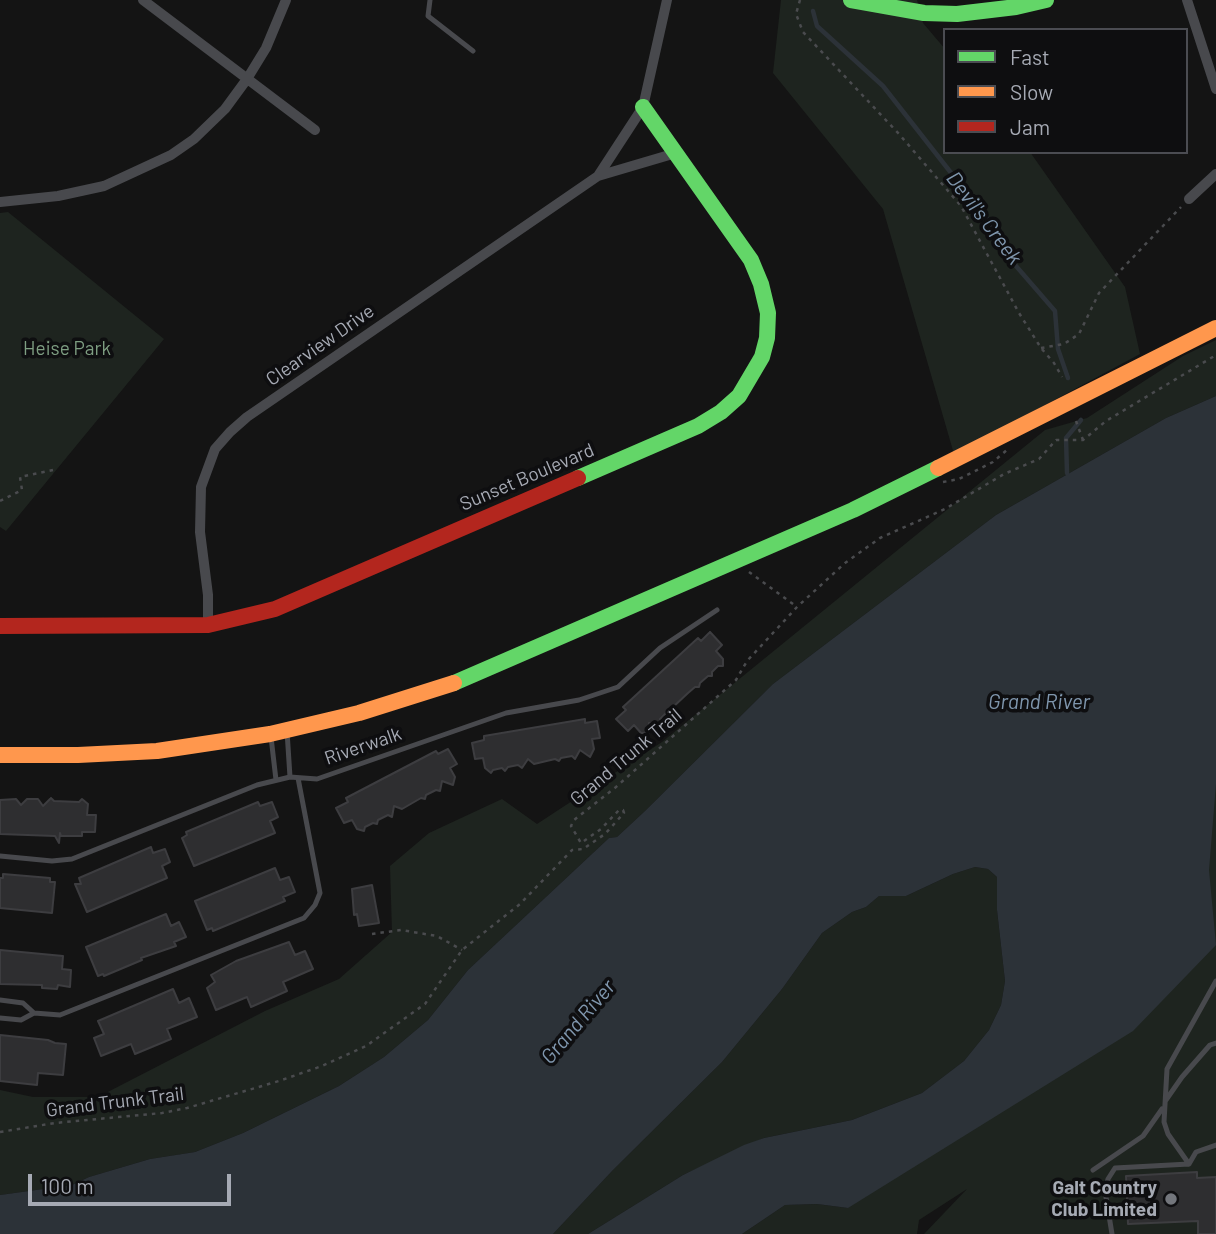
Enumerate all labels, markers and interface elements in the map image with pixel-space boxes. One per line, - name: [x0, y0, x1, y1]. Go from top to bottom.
- legend: [943, 28, 1188, 154]
- text: Fast: [1010, 44, 1050, 69]
- text: Slow: [1010, 79, 1053, 104]
- text: Jam: [1010, 114, 1050, 139]
- water label: Devil's Creek: [941, 166, 1027, 270]
- street label: Clearview Drive: [262, 299, 378, 391]
- park label: Heise Park: [23, 338, 111, 360]
- street label: Sunset Boulevard: [456, 438, 598, 516]
- water label: Grand River: [988, 689, 1090, 715]
- street label: Grand Trunk Trail: [566, 704, 686, 810]
- street label: Riverwalk: [322, 722, 404, 770]
- water label: Grand River: [536, 975, 620, 1069]
- street label: Grand Trunk Trail: [45, 1082, 185, 1122]
- scale bar: [32, 1160, 234, 1204]
- text: 100 m: [41, 1173, 94, 1198]
- place label: Galt Country Club Limited: [1051, 1177, 1157, 1221]
- marker: Galt Country Club Limited: [1163, 1191, 1179, 1207]

